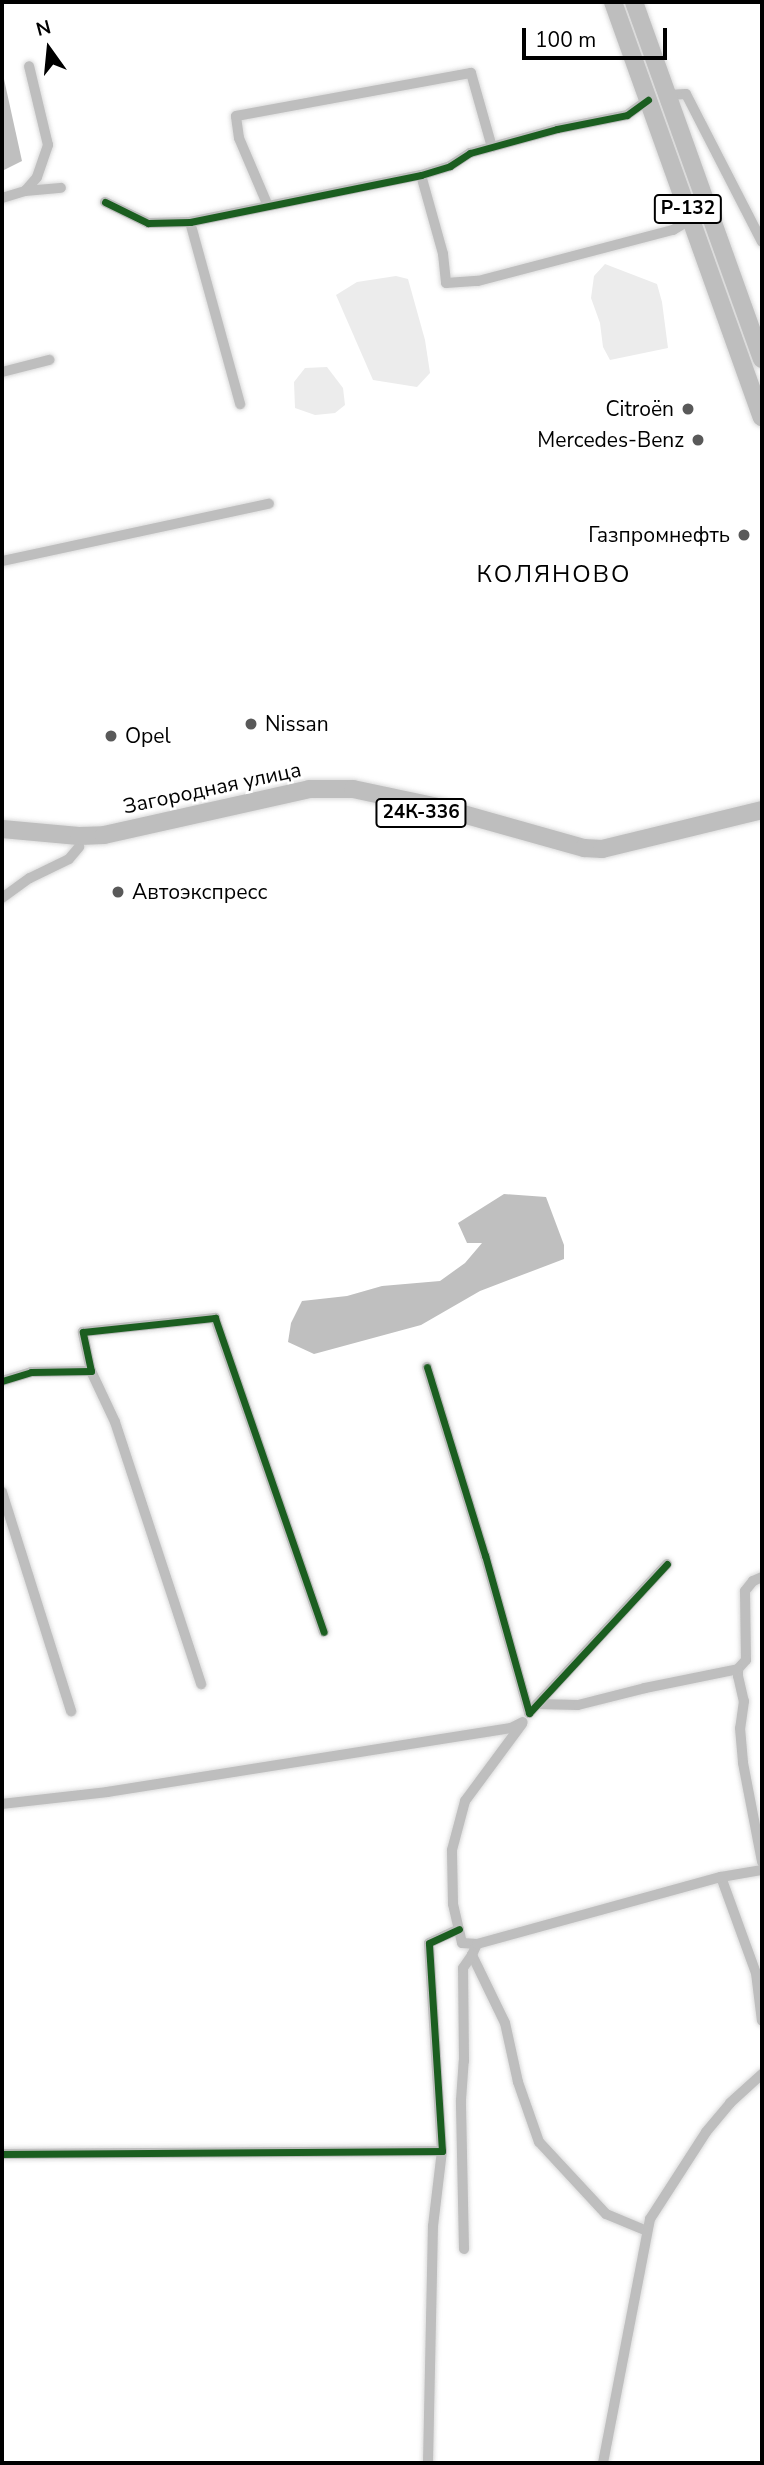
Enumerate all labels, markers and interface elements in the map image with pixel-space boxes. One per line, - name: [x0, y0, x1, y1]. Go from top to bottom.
- north arrow: [14, 14, 84, 84]
- text: N: [33, 14, 54, 43]
- scale bar: [526, 14, 671, 58]
- text: 100 m: [535, 26, 596, 54]
- road number: Р-132: [653, 194, 723, 224]
- place label: Citroën: [605, 396, 674, 422]
- marker: Citroën: [680, 401, 696, 417]
- place label: Mercedes-Benz: [537, 427, 684, 453]
- marker: Mercedes-Benz: [690, 432, 706, 448]
- place label: Газпромнефть: [588, 522, 730, 548]
- marker: Газпромнефть: [736, 527, 752, 543]
- district label: КОЛЯНОВО: [478, 561, 630, 589]
- place label: Nissan: [265, 711, 329, 737]
- marker: Nissan: [243, 716, 259, 732]
- place label: Opel: [125, 723, 171, 749]
- marker: Opel: [103, 728, 119, 744]
- street label: Загородная улица: [121, 757, 303, 819]
- road number: 24К-336: [374, 798, 468, 828]
- place label: Автоэкспресс: [132, 879, 267, 905]
- marker: Автоэкспресс: [110, 884, 126, 900]

